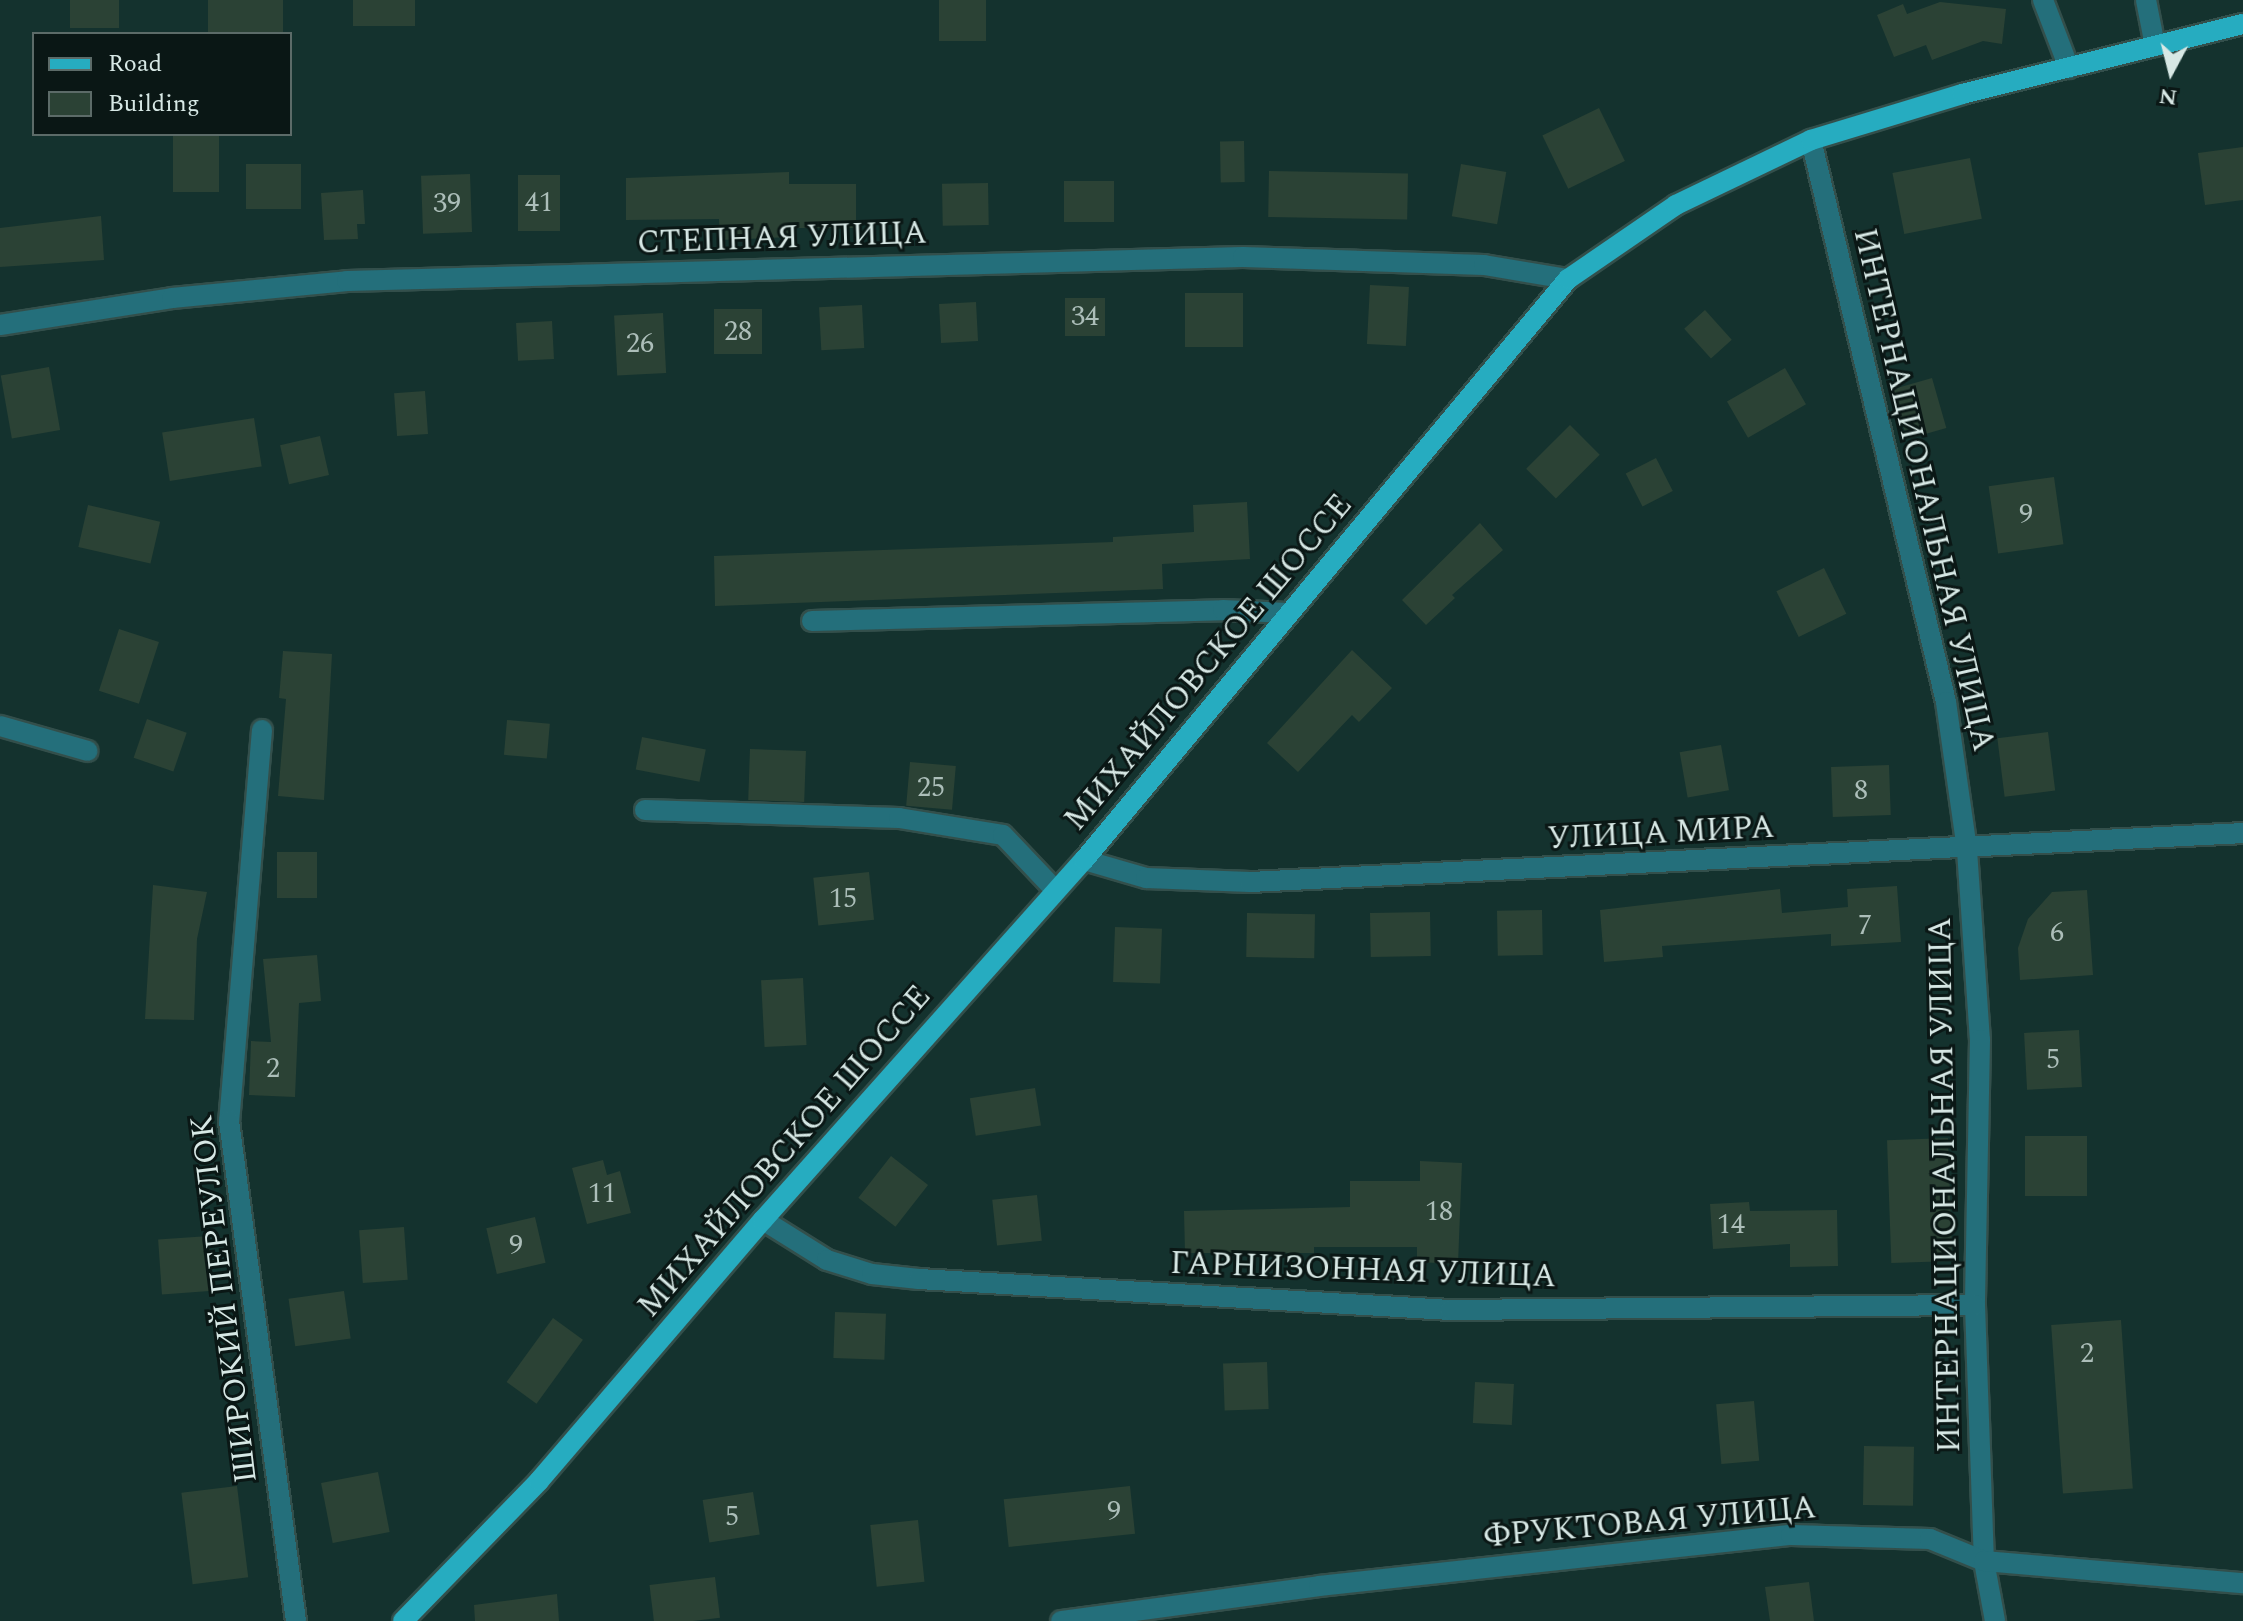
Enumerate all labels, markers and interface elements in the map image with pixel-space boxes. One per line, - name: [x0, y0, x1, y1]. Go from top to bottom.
- legend: [32, 32, 292, 136]
- north arrow: [2131, 32, 2211, 112]
- text: Road: [108, 46, 162, 82]
- text: N: [2157, 79, 2179, 114]
- text: Building: [108, 86, 200, 122]
- house number: 41: [525, 186, 553, 220]
- house number: 39: [433, 187, 461, 221]
- street label: СТЕПНАЯ УЛИЦА: [636, 215, 928, 263]
- street label: ИНТЕРНАЦИОНАЛЬНАЯ УЛИЦА: [1844, 225, 2002, 755]
- house number: 34: [1071, 300, 1099, 334]
- house number: 28: [724, 315, 752, 349]
- house number: 26: [626, 327, 654, 361]
- street label: МИХАЙЛОВСКОЕ ШОССЕ: [1057, 487, 1361, 839]
- house number: 9: [2019, 498, 2033, 532]
- house number: 25: [917, 771, 945, 805]
- house number: 8: [1854, 774, 1868, 808]
- street label: УЛИЦА МИРА: [1547, 809, 1775, 859]
- house number: 15: [829, 882, 857, 916]
- house number: 7: [1858, 909, 1872, 943]
- house number: 6: [2050, 916, 2064, 950]
- street label: ИНТЕРНАЦИОНАЛЬНАЯ УЛИЦА: [1922, 917, 1970, 1453]
- street label: МИХАЙЛОВСКОЕ ШОССЕ: [630, 978, 940, 1326]
- house number: 5: [2046, 1043, 2060, 1077]
- house number: 2: [266, 1052, 280, 1086]
- street label: ШИРОКИЙ ПЕРЕУЛОК: [183, 1113, 267, 1485]
- house number: 11: [588, 1177, 616, 1211]
- house number: 18: [1425, 1195, 1453, 1229]
- house number: 14: [1717, 1208, 1745, 1242]
- house number: 9: [509, 1229, 523, 1263]
- street label: ГАРНИЗОННАЯ УЛИЦА: [1169, 1245, 1557, 1297]
- house number: 2: [2080, 1337, 2094, 1371]
- street label: ФРУКТОВАЯ УЛИЦА: [1482, 1489, 1818, 1557]
- house number: 9: [1107, 1495, 1121, 1529]
- house number: 5: [725, 1500, 739, 1534]

